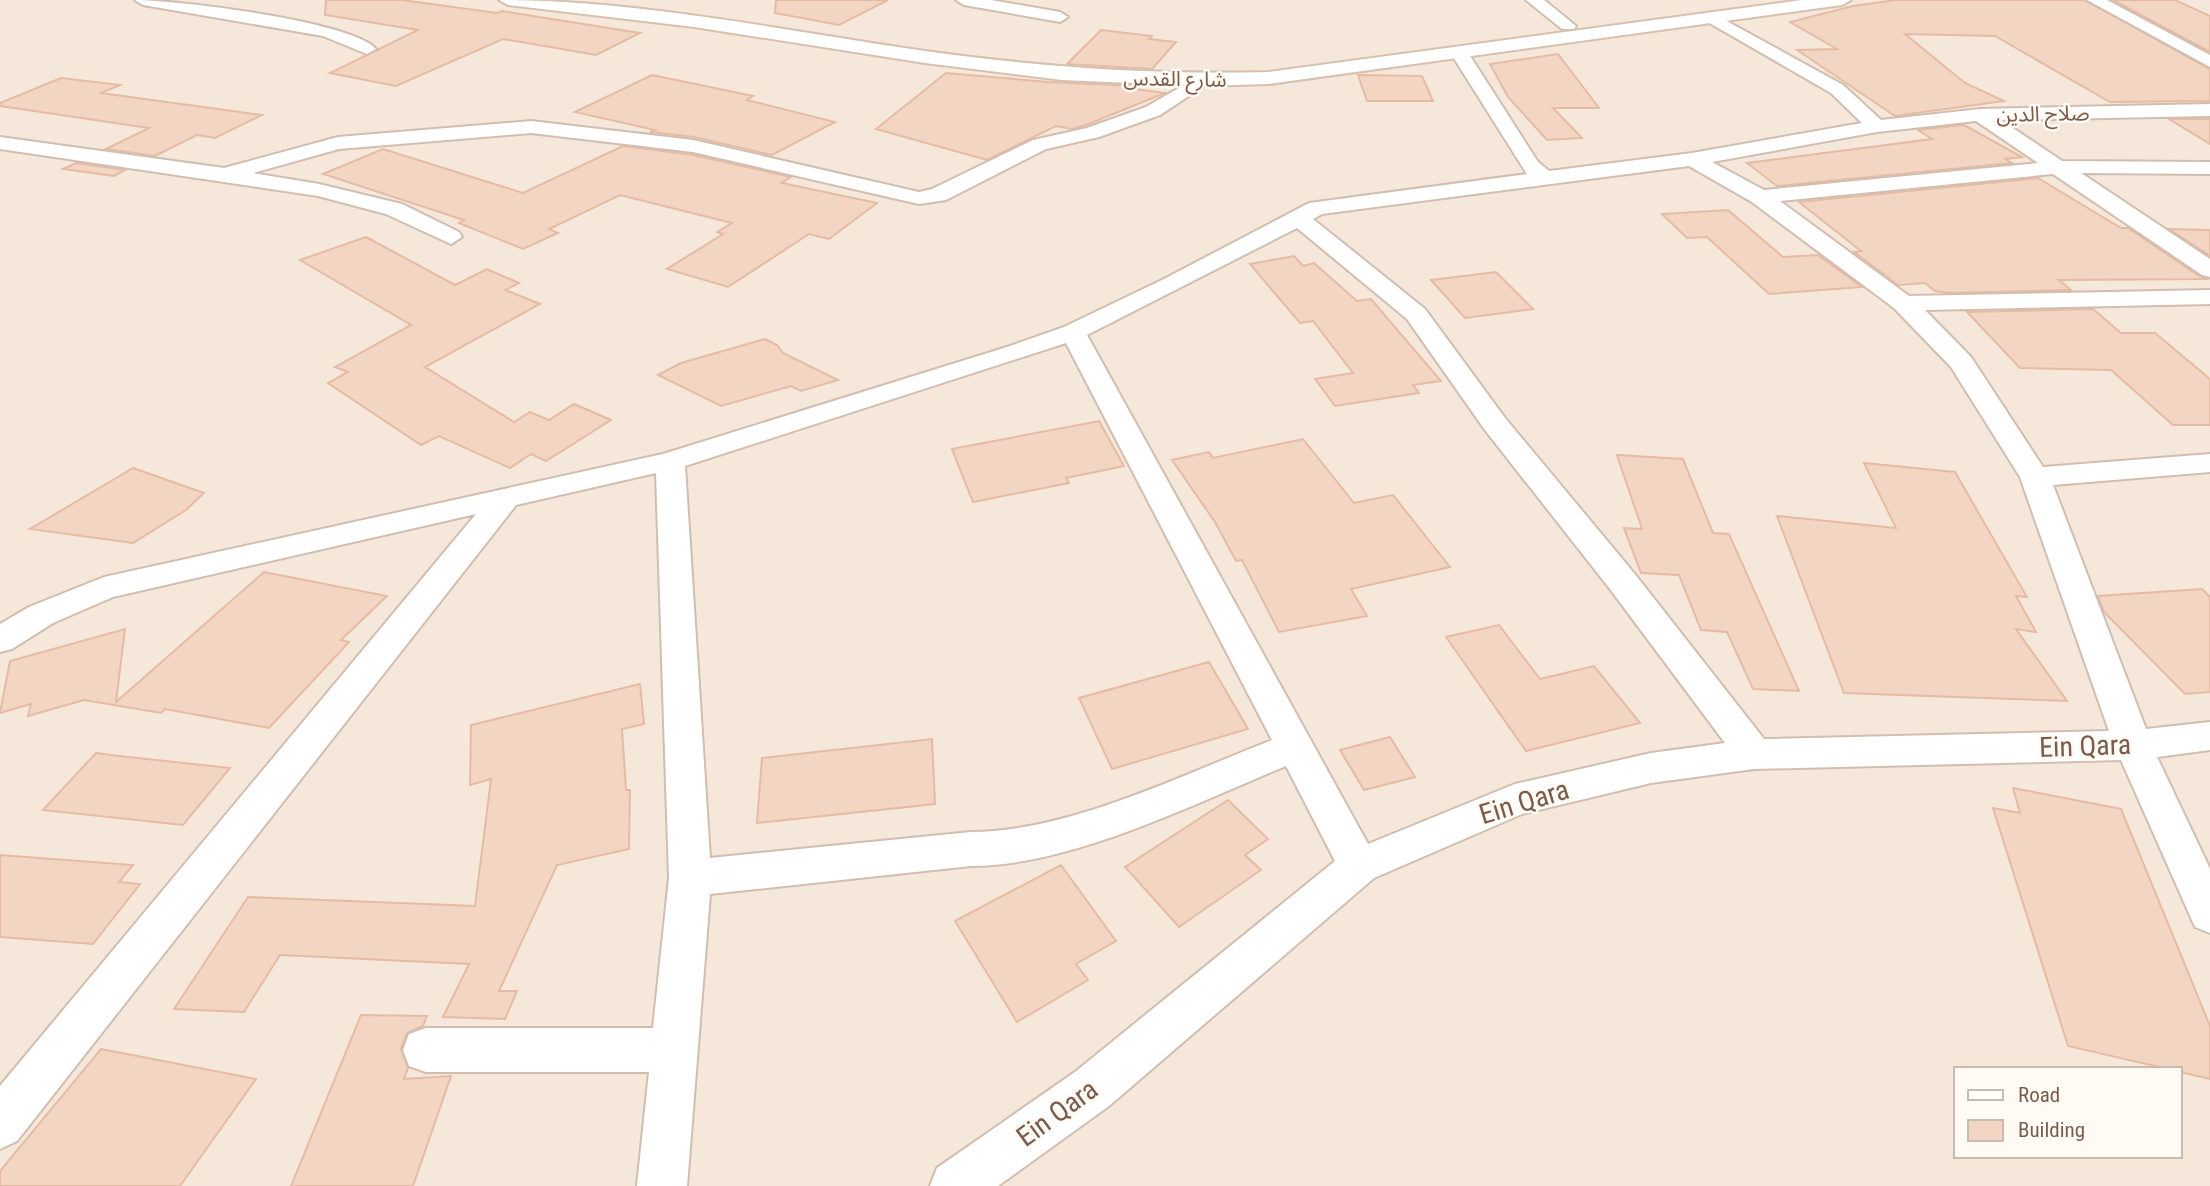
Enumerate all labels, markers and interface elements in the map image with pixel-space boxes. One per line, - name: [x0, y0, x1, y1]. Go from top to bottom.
- street label: شارع القدس: [1123, 66, 1227, 95]
- street label: صلاح الدين: [1996, 101, 2090, 130]
- street label: Ein Qara: [2038, 728, 2132, 764]
- street label: Ein Qara: [1475, 773, 1573, 831]
- legend: [1954, 1067, 2182, 1158]
- street label: Ein Qara: [1010, 1073, 1104, 1153]
- text: Road: [2018, 1083, 2060, 1107]
- text: Building: [2018, 1118, 2085, 1142]

